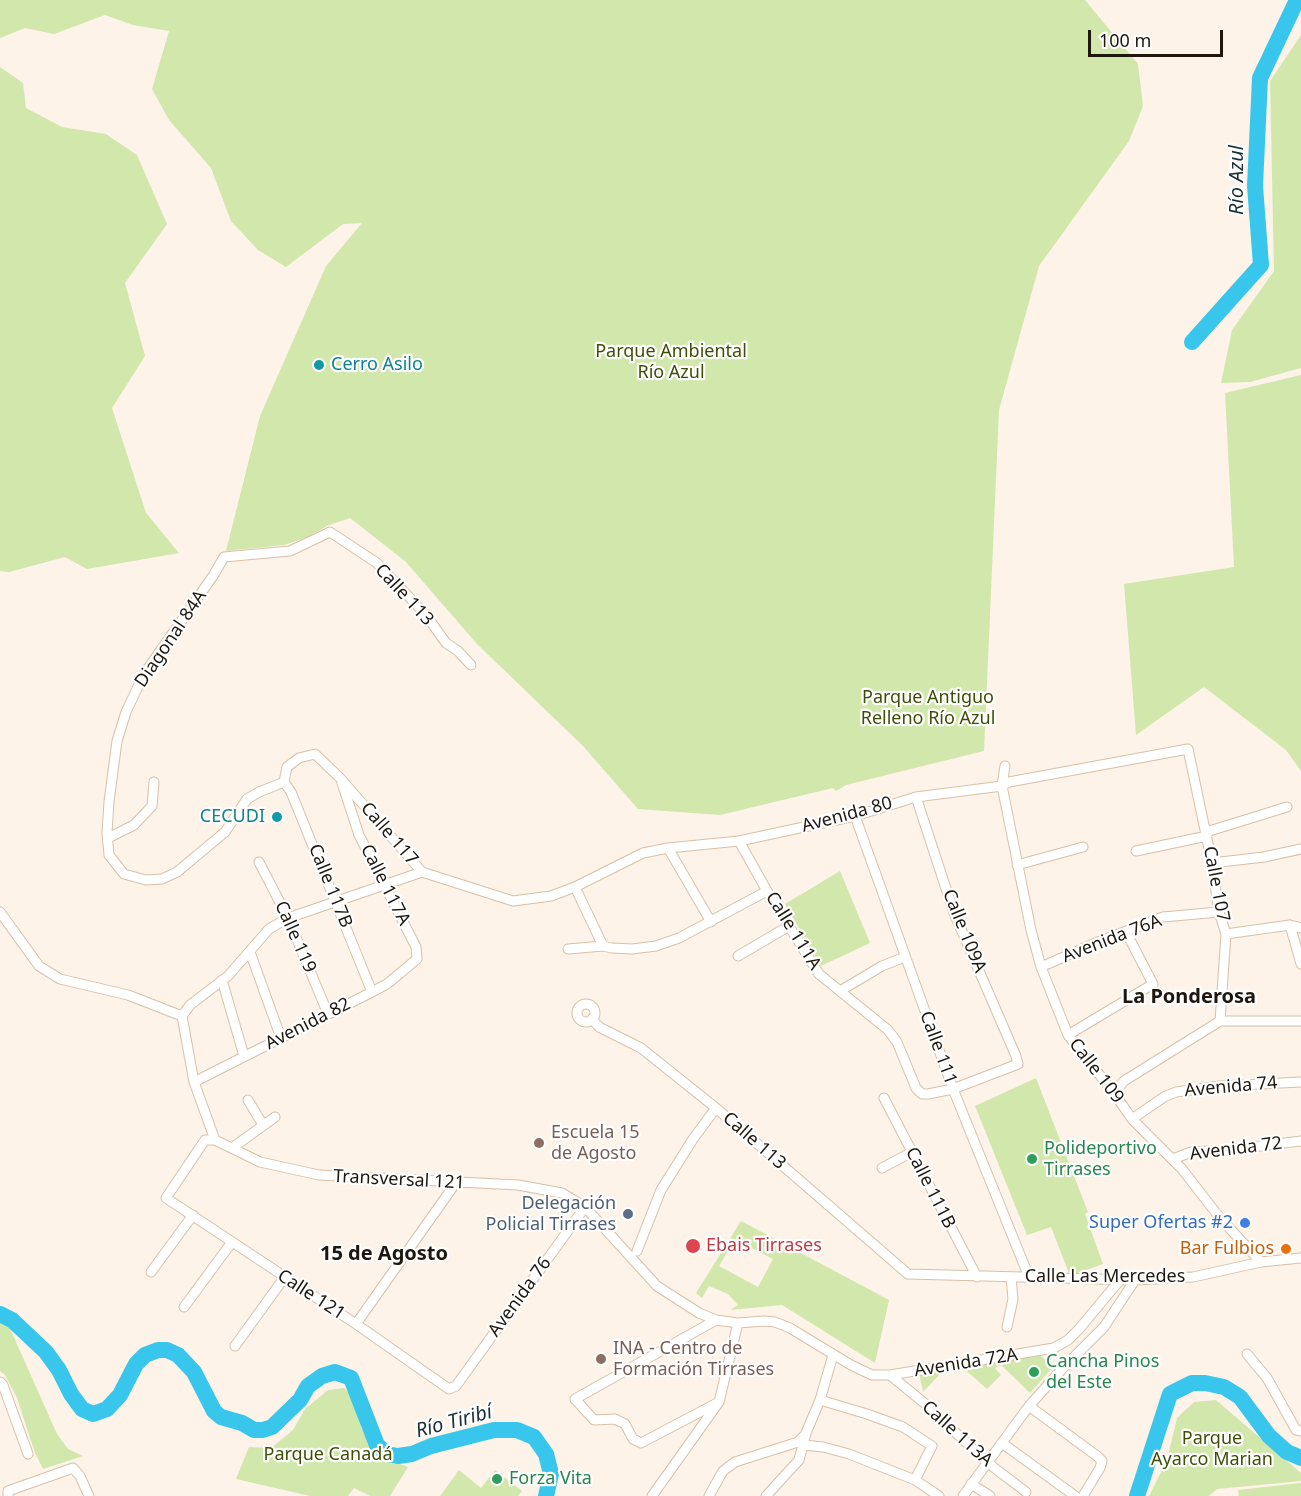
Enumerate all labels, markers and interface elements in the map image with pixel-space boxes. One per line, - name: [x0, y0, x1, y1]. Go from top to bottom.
- scale bar: [1091, 18, 1226, 56]
- text: 100 m: [1099, 28, 1151, 52]
- water label: Río Azul: [1225, 145, 1249, 215]
- park label: Parque Ambiental Río Azul: [595, 341, 747, 384]
- place label: Cerro Asilo: [331, 354, 423, 376]
- marker: Cerro Asilo: [312, 358, 326, 372]
- street label: Calle 113: [370, 560, 438, 630]
- street label: Diagonal 84A: [131, 586, 211, 692]
- park label: Parque Antiguo Relleno Río Azul: [861, 687, 995, 730]
- street label: Avenida 80: [799, 793, 895, 837]
- street label: Calle 117: [356, 798, 422, 870]
- place label: CECUDI: [200, 806, 265, 828]
- marker: CECUDI: [270, 810, 284, 824]
- street label: Calle 117B: [303, 841, 357, 931]
- street label: Calle 117A: [355, 841, 415, 929]
- street label: Calle 107: [1198, 844, 1234, 924]
- street label: Calle 109A: [938, 886, 990, 976]
- street label: Calle 111A: [761, 888, 825, 974]
- street label: Calle 119: [270, 898, 320, 976]
- street label: Avenida 76A: [1059, 910, 1165, 968]
- district label: La Ponderosa: [1122, 985, 1256, 1009]
- street label: Avenida 82: [262, 993, 354, 1055]
- street label: Calle 111: [915, 1008, 961, 1088]
- street label: Calle 109: [1064, 1034, 1128, 1108]
- street label: Avenida 74: [1184, 1072, 1278, 1102]
- street label: Calle 113: [718, 1108, 790, 1174]
- place label: Escuela 15 de Agosto: [551, 1122, 640, 1164]
- street label: Avenida 72: [1189, 1133, 1283, 1165]
- marker: Escuela 15 de Agosto: [532, 1136, 546, 1150]
- place label: Polideportivo Tirrases: [1044, 1138, 1157, 1180]
- street label: Calle 111B: [900, 1144, 960, 1232]
- marker: Polideportivo Tirrases: [1025, 1152, 1039, 1166]
- street label: Transversal 121: [333, 1166, 465, 1194]
- place label: Delegación Policial Tirrases: [486, 1193, 616, 1236]
- marker: Delegación Policial Tirrases: [621, 1207, 635, 1221]
- place label: Super Ofertas #2: [1089, 1212, 1233, 1234]
- marker: Super Ofertas #2: [1238, 1216, 1252, 1230]
- place label: Ebais Tirrases: [706, 1235, 822, 1257]
- marker: Ebais Tirrases: [684, 1237, 702, 1255]
- place label: Bar Fulbios: [1180, 1238, 1274, 1260]
- district label: 15 de Agosto: [320, 1242, 448, 1266]
- marker: Bar Fulbios: [1279, 1242, 1293, 1256]
- street label: Avenida 76: [484, 1253, 556, 1341]
- street label: Calle 121: [273, 1265, 349, 1325]
- street label: Calle Las Mercedes: [1025, 1266, 1185, 1288]
- place label: INA - Centro de Formación Tirrases: [613, 1338, 774, 1380]
- street label: Avenida 72A: [913, 1344, 1019, 1382]
- place label: Cancha Pinos del Este: [1046, 1351, 1159, 1394]
- marker: INA - Centro de Formación Tirrases: [594, 1352, 608, 1366]
- marker: Cancha Pinos del Este: [1027, 1365, 1041, 1379]
- street label: Calle 113A: [917, 1397, 997, 1471]
- water label: Río Tiribí: [413, 1400, 495, 1444]
- park label: Parque Ayarco Marian: [1151, 1428, 1273, 1470]
- park label: Parque Canadá: [264, 1444, 392, 1466]
- place label: Forza Vita: [509, 1468, 592, 1490]
- marker: Forza Vita: [490, 1472, 504, 1486]

